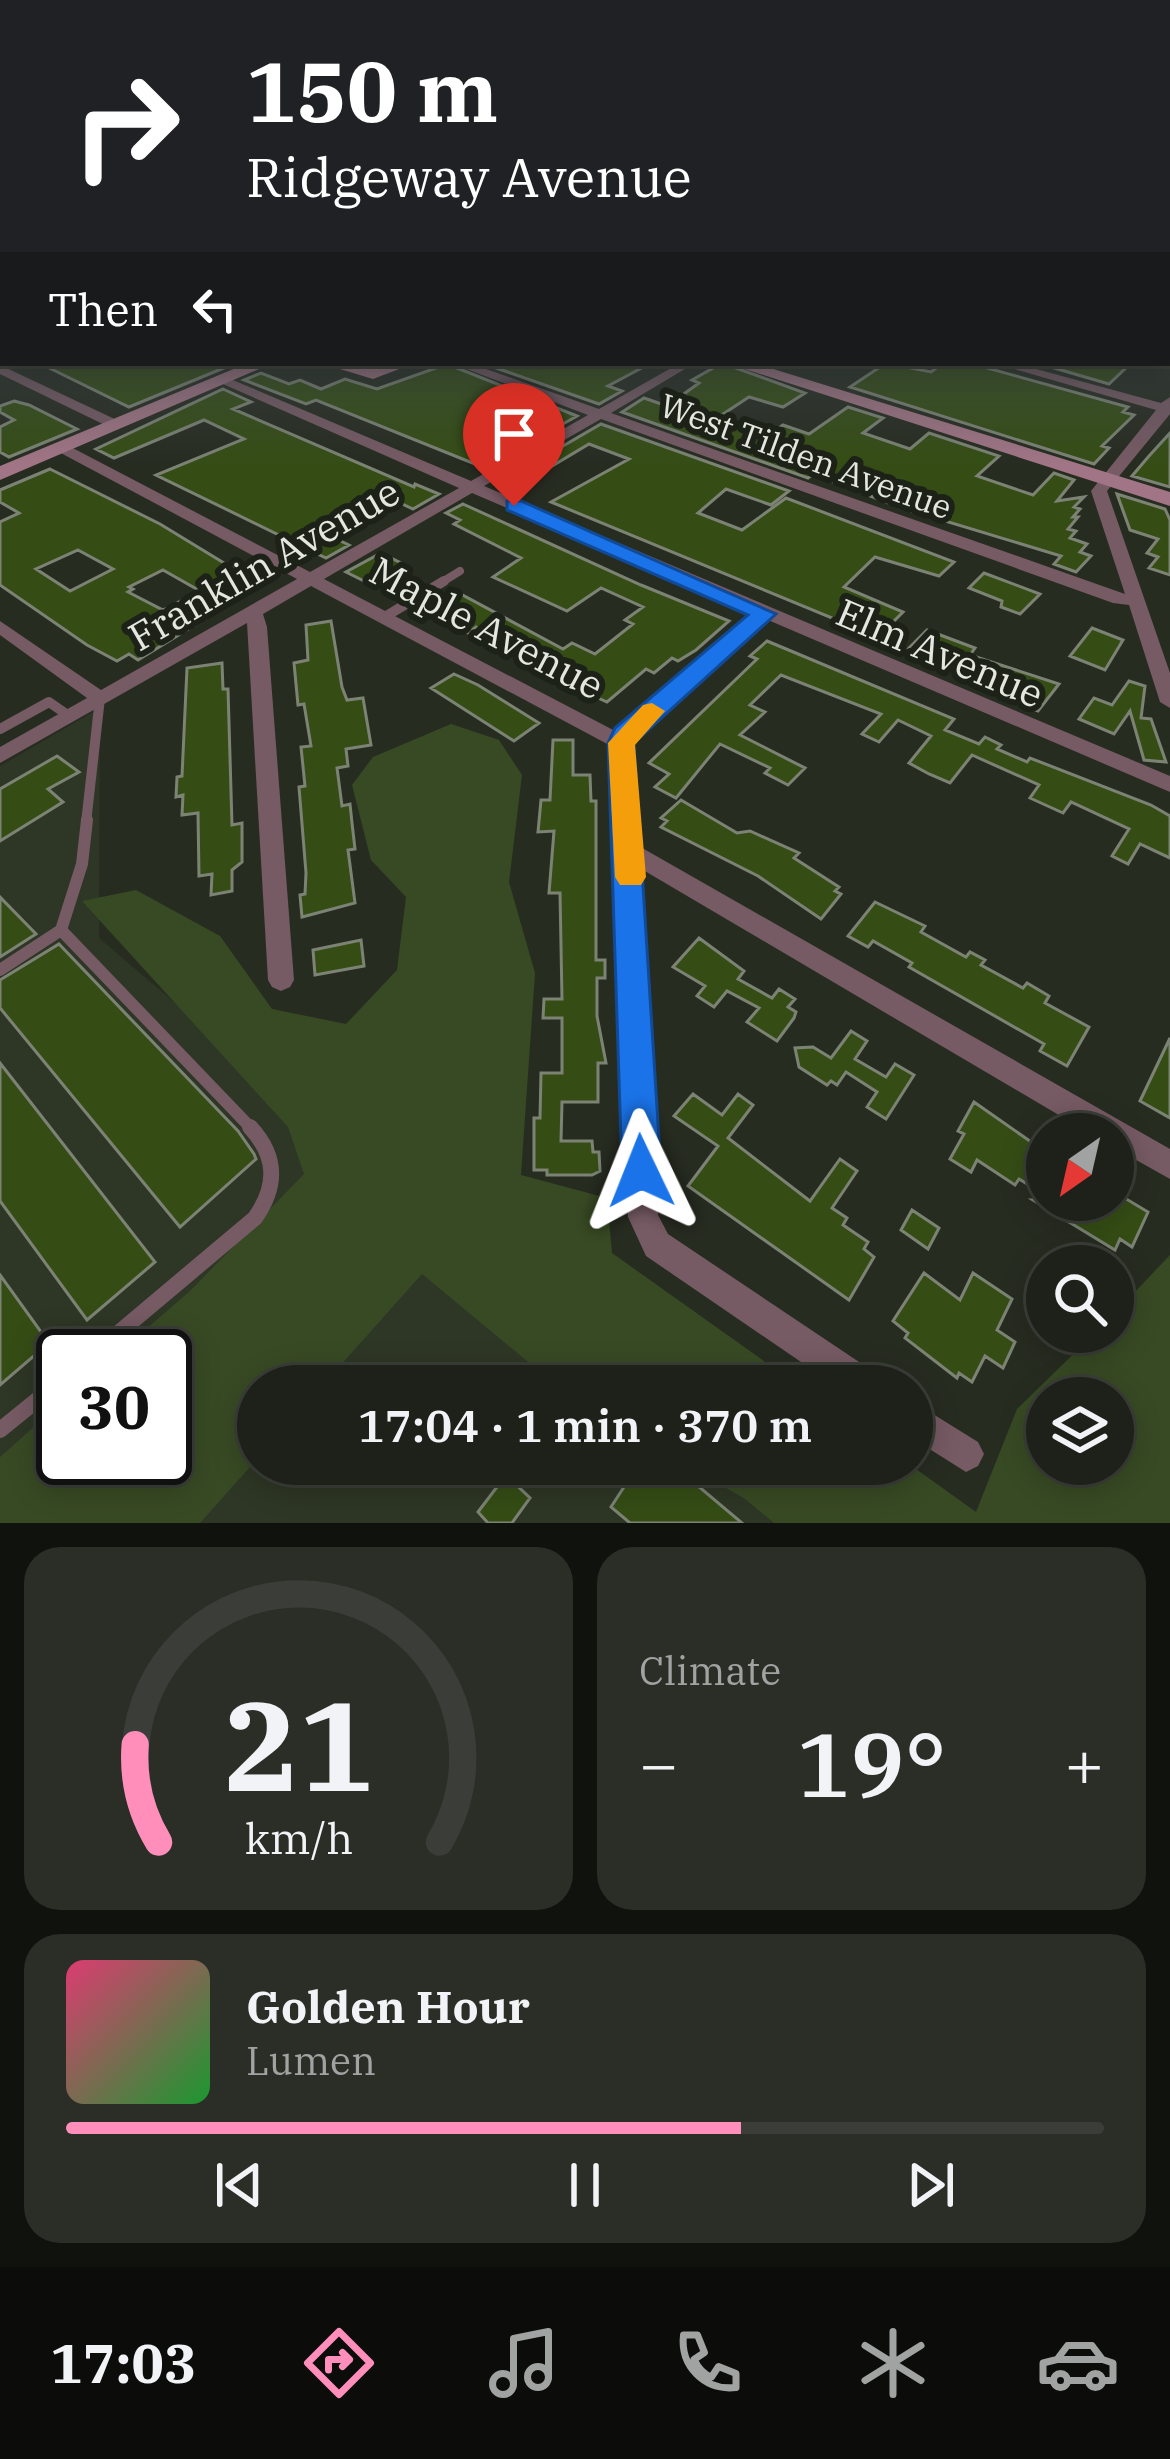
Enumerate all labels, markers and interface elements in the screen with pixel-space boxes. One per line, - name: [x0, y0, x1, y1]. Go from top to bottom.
- text: 150 m: [246, 36, 498, 145]
- icon: right: [48, 48, 204, 204]
- text: Ridgeway Avenue: [246, 142, 692, 212]
- icon: left: [182, 276, 248, 342]
- text: Then: [48, 280, 158, 338]
- pin: [463, 383, 565, 506]
- street label: West Tilden Avenue: [654, 383, 958, 528]
- icon: arrive: [481, 401, 547, 467]
- street label: Franklin Avenue: [119, 465, 408, 662]
- street label: Maple Avenue: [361, 544, 613, 711]
- street label: Elm Avenue: [829, 586, 1051, 719]
- position arrow: [578, 1108, 704, 1234]
- north arrow: [1026, 1113, 1134, 1221]
- map controls: [1026, 1113, 1134, 1485]
- button: search: [1026, 1245, 1134, 1353]
- speed limit sign: 30: [36, 1329, 192, 1485]
- button: layers: [1026, 1377, 1134, 1485]
- text: 17:04 · 1 min · 370 m: [358, 1396, 812, 1454]
- text: Climate: [639, 1645, 781, 1696]
- text: 21: [224, 1663, 373, 1825]
- text: 19°: [796, 1705, 947, 1822]
- text: −: [639, 1720, 679, 1806]
- text: +: [1064, 1720, 1104, 1806]
- text: km/h: [244, 1809, 353, 1865]
- text: Golden Hour: [246, 1977, 530, 2035]
- text: Lumen: [246, 2035, 376, 2086]
- icon: previous: [206, 2152, 272, 2218]
- icon: pause: [552, 2152, 618, 2218]
- icon: next: [898, 2152, 964, 2218]
- icon: directions: [297, 2321, 381, 2405]
- icon: music: [482, 2321, 566, 2405]
- icon: phone: [666, 2321, 750, 2405]
- icon: climate: [851, 2321, 935, 2405]
- icon: car: [1036, 2321, 1120, 2405]
- text: 17:03: [50, 2328, 196, 2398]

